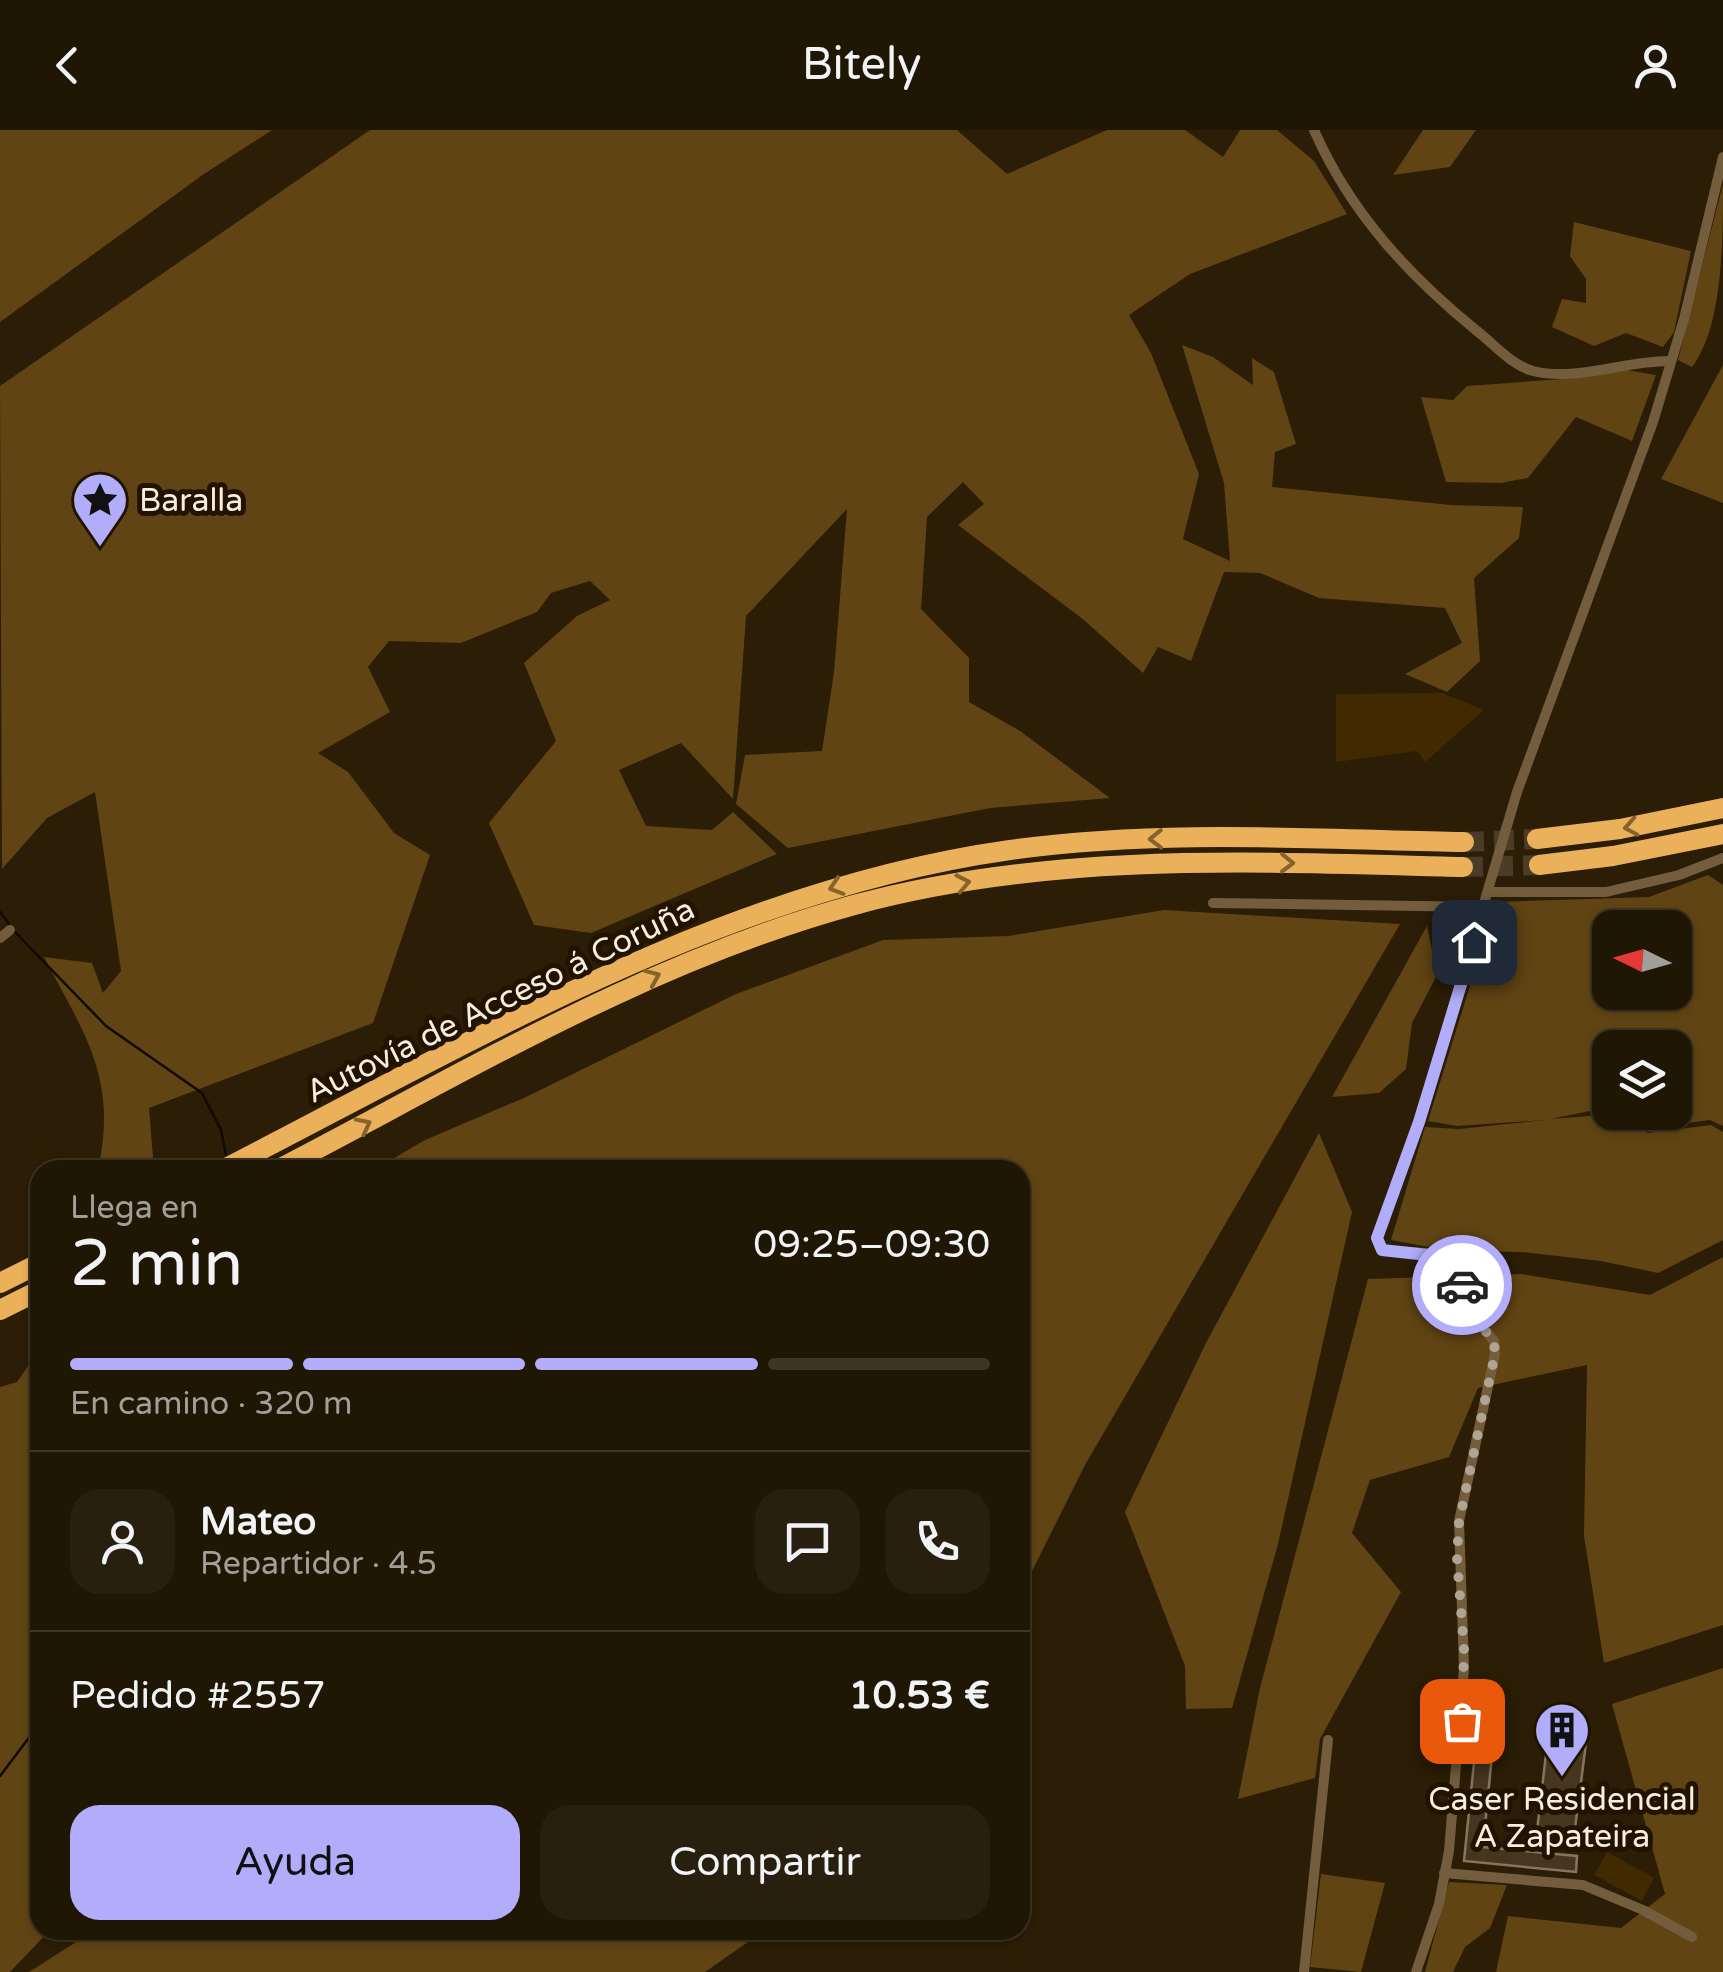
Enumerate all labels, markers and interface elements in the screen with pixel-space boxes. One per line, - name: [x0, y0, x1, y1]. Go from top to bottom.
- icon: back: [40, 38, 95, 93]
- text: Bitely: [802, 38, 921, 92]
- icon: person: [1628, 38, 1683, 93]
- place icon: Baralla: [70, 470, 130, 549]
- place label: Baralla: [139, 482, 243, 520]
- one-way arrow: [1622, 816, 1639, 837]
- one-way arrow: [1148, 828, 1164, 850]
- one-way arrow: [1279, 852, 1295, 873]
- one-way arrow: [954, 873, 971, 894]
- one-way arrow: [828, 875, 845, 895]
- street label: Autovía de Acceso á Coruña: [300, 890, 701, 1112]
- pin: [1432, 900, 1517, 985]
- north arrow: [1592, 910, 1692, 1010]
- map controls: [1592, 910, 1692, 1130]
- icon: home: [1447, 915, 1502, 970]
- one-way arrow: [643, 969, 661, 989]
- button: layers: [1592, 1030, 1692, 1130]
- one-way arrow: [353, 1118, 371, 1137]
- text: Llega en: [70, 1189, 199, 1227]
- text: 09:25–09:30: [753, 1222, 990, 1268]
- text: 2 min: [70, 1225, 243, 1304]
- courier: [1412, 1235, 1512, 1335]
- icon: car: [1435, 1258, 1490, 1313]
- text: En camino · 320 m: [70, 1385, 352, 1423]
- button: person: [70, 1489, 175, 1594]
- button: chat: [755, 1489, 860, 1594]
- button: phone: [885, 1489, 990, 1594]
- text: Mateo: [200, 1499, 316, 1545]
- text: Repartidor · 4.5: [200, 1545, 437, 1583]
- text: Pedido #2557: [70, 1673, 326, 1719]
- text: 10.53 €: [849, 1673, 990, 1719]
- pin: [1420, 1679, 1505, 1764]
- icon: bag: [1435, 1694, 1490, 1749]
- building icon: Caser Residencial A Zapateira: [1532, 1700, 1592, 1779]
- place label: Caser Residencial A Zapateira: [1428, 1781, 1696, 1856]
- button: Ayuda: [70, 1805, 520, 1920]
- button: Compartir: [540, 1805, 990, 1920]

